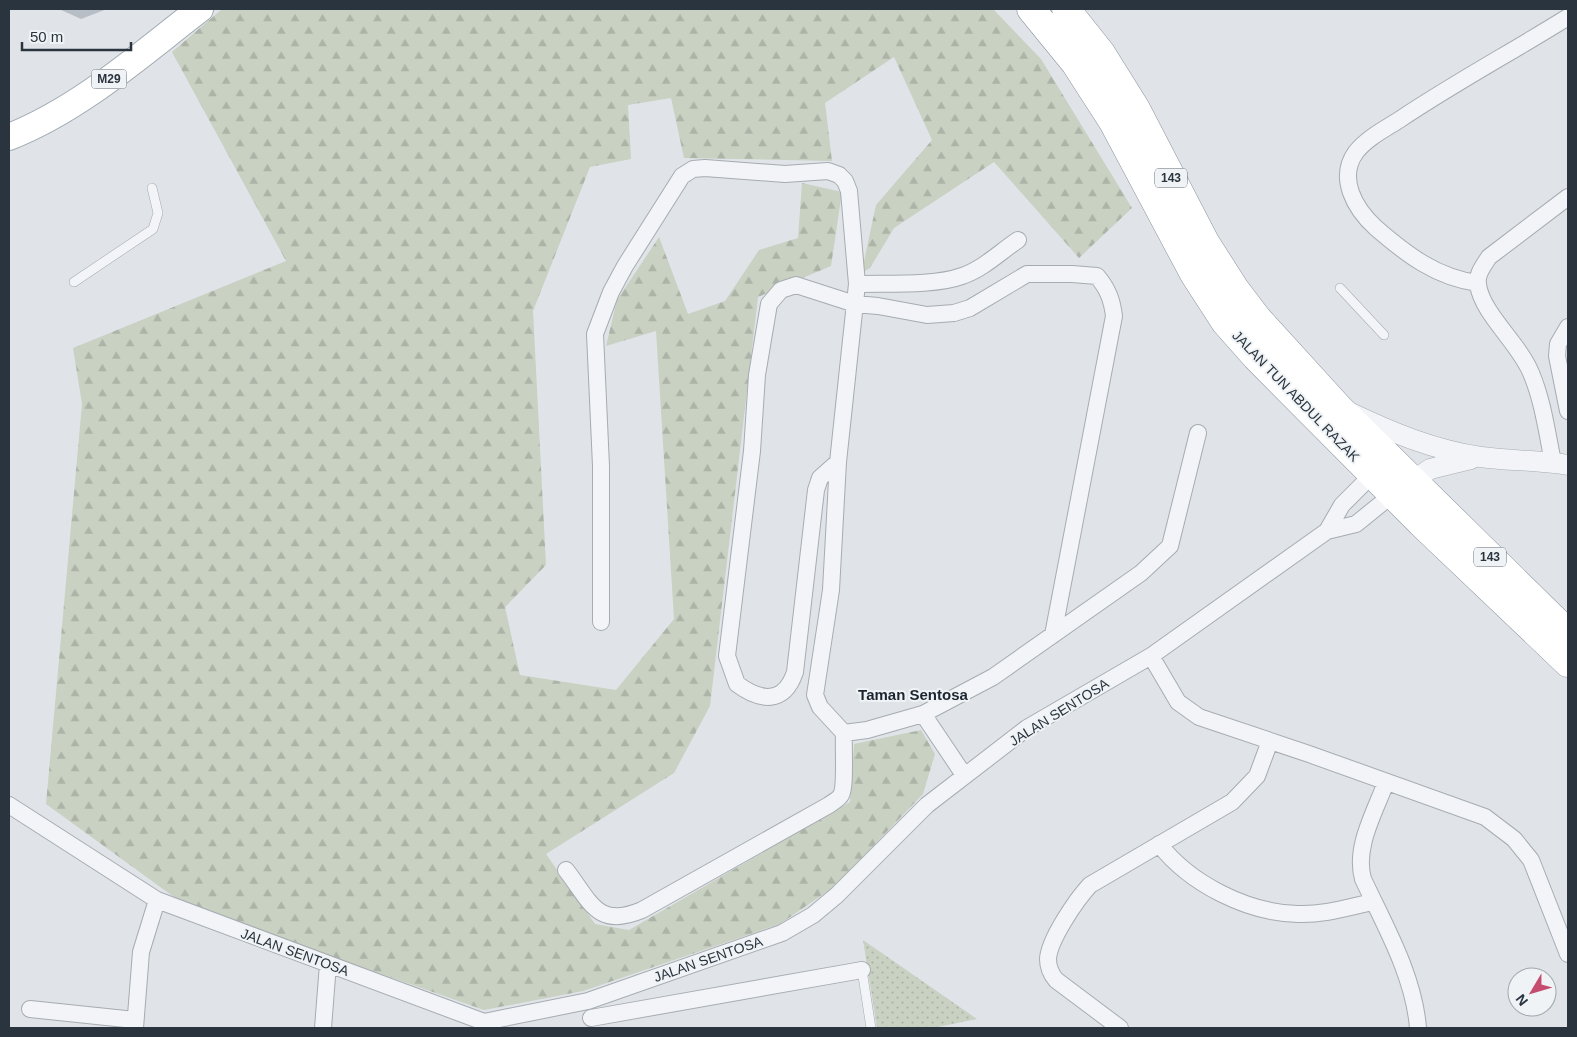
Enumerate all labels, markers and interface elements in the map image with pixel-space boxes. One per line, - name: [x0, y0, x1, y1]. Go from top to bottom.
- scale bar: [22, 20, 131, 52]
- text: 50 m: [30, 28, 63, 45]
- road number: M29: [92, 70, 126, 88]
- road number: 143: [1155, 168, 1187, 188]
- street label: JALAN TUN ABDUL RAZAK: [1229, 327, 1363, 465]
- road number: 143: [1474, 548, 1506, 566]
- street label: JALAN SENTOSA: [1006, 675, 1112, 749]
- district label: Taman Sentosa: [858, 686, 969, 703]
- street label: JALAN SENTOSA: [239, 925, 352, 979]
- street label: JALAN SENTOSA: [651, 933, 765, 985]
- north arrow: [1507, 967, 1557, 1017]
- text: N: [1512, 991, 1531, 1009]

